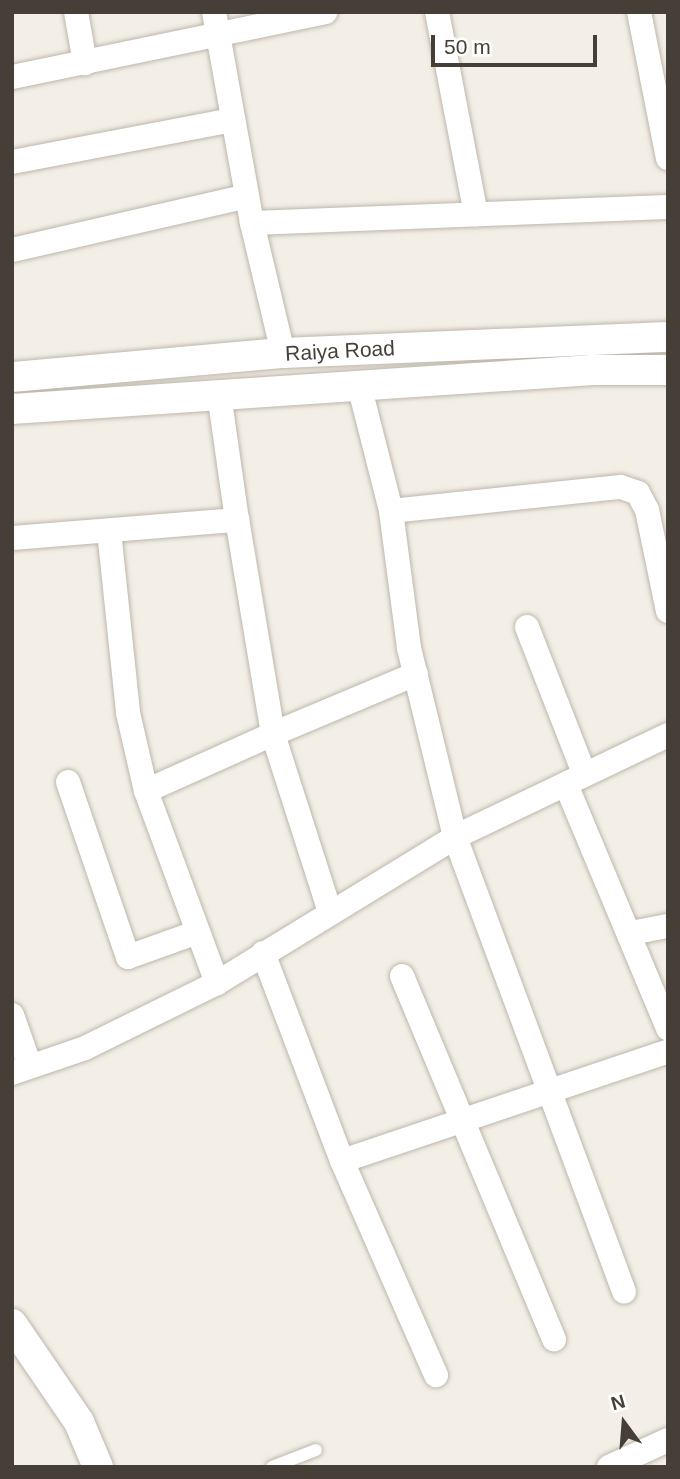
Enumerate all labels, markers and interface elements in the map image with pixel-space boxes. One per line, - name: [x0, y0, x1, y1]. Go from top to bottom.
- scale bar: [435, 21, 601, 65]
- text: 50 m: [444, 35, 491, 58]
- street label: Raiya Road: [285, 336, 395, 366]
- north arrow: [589, 1388, 659, 1458]
- text: N: [609, 1390, 628, 1414]

